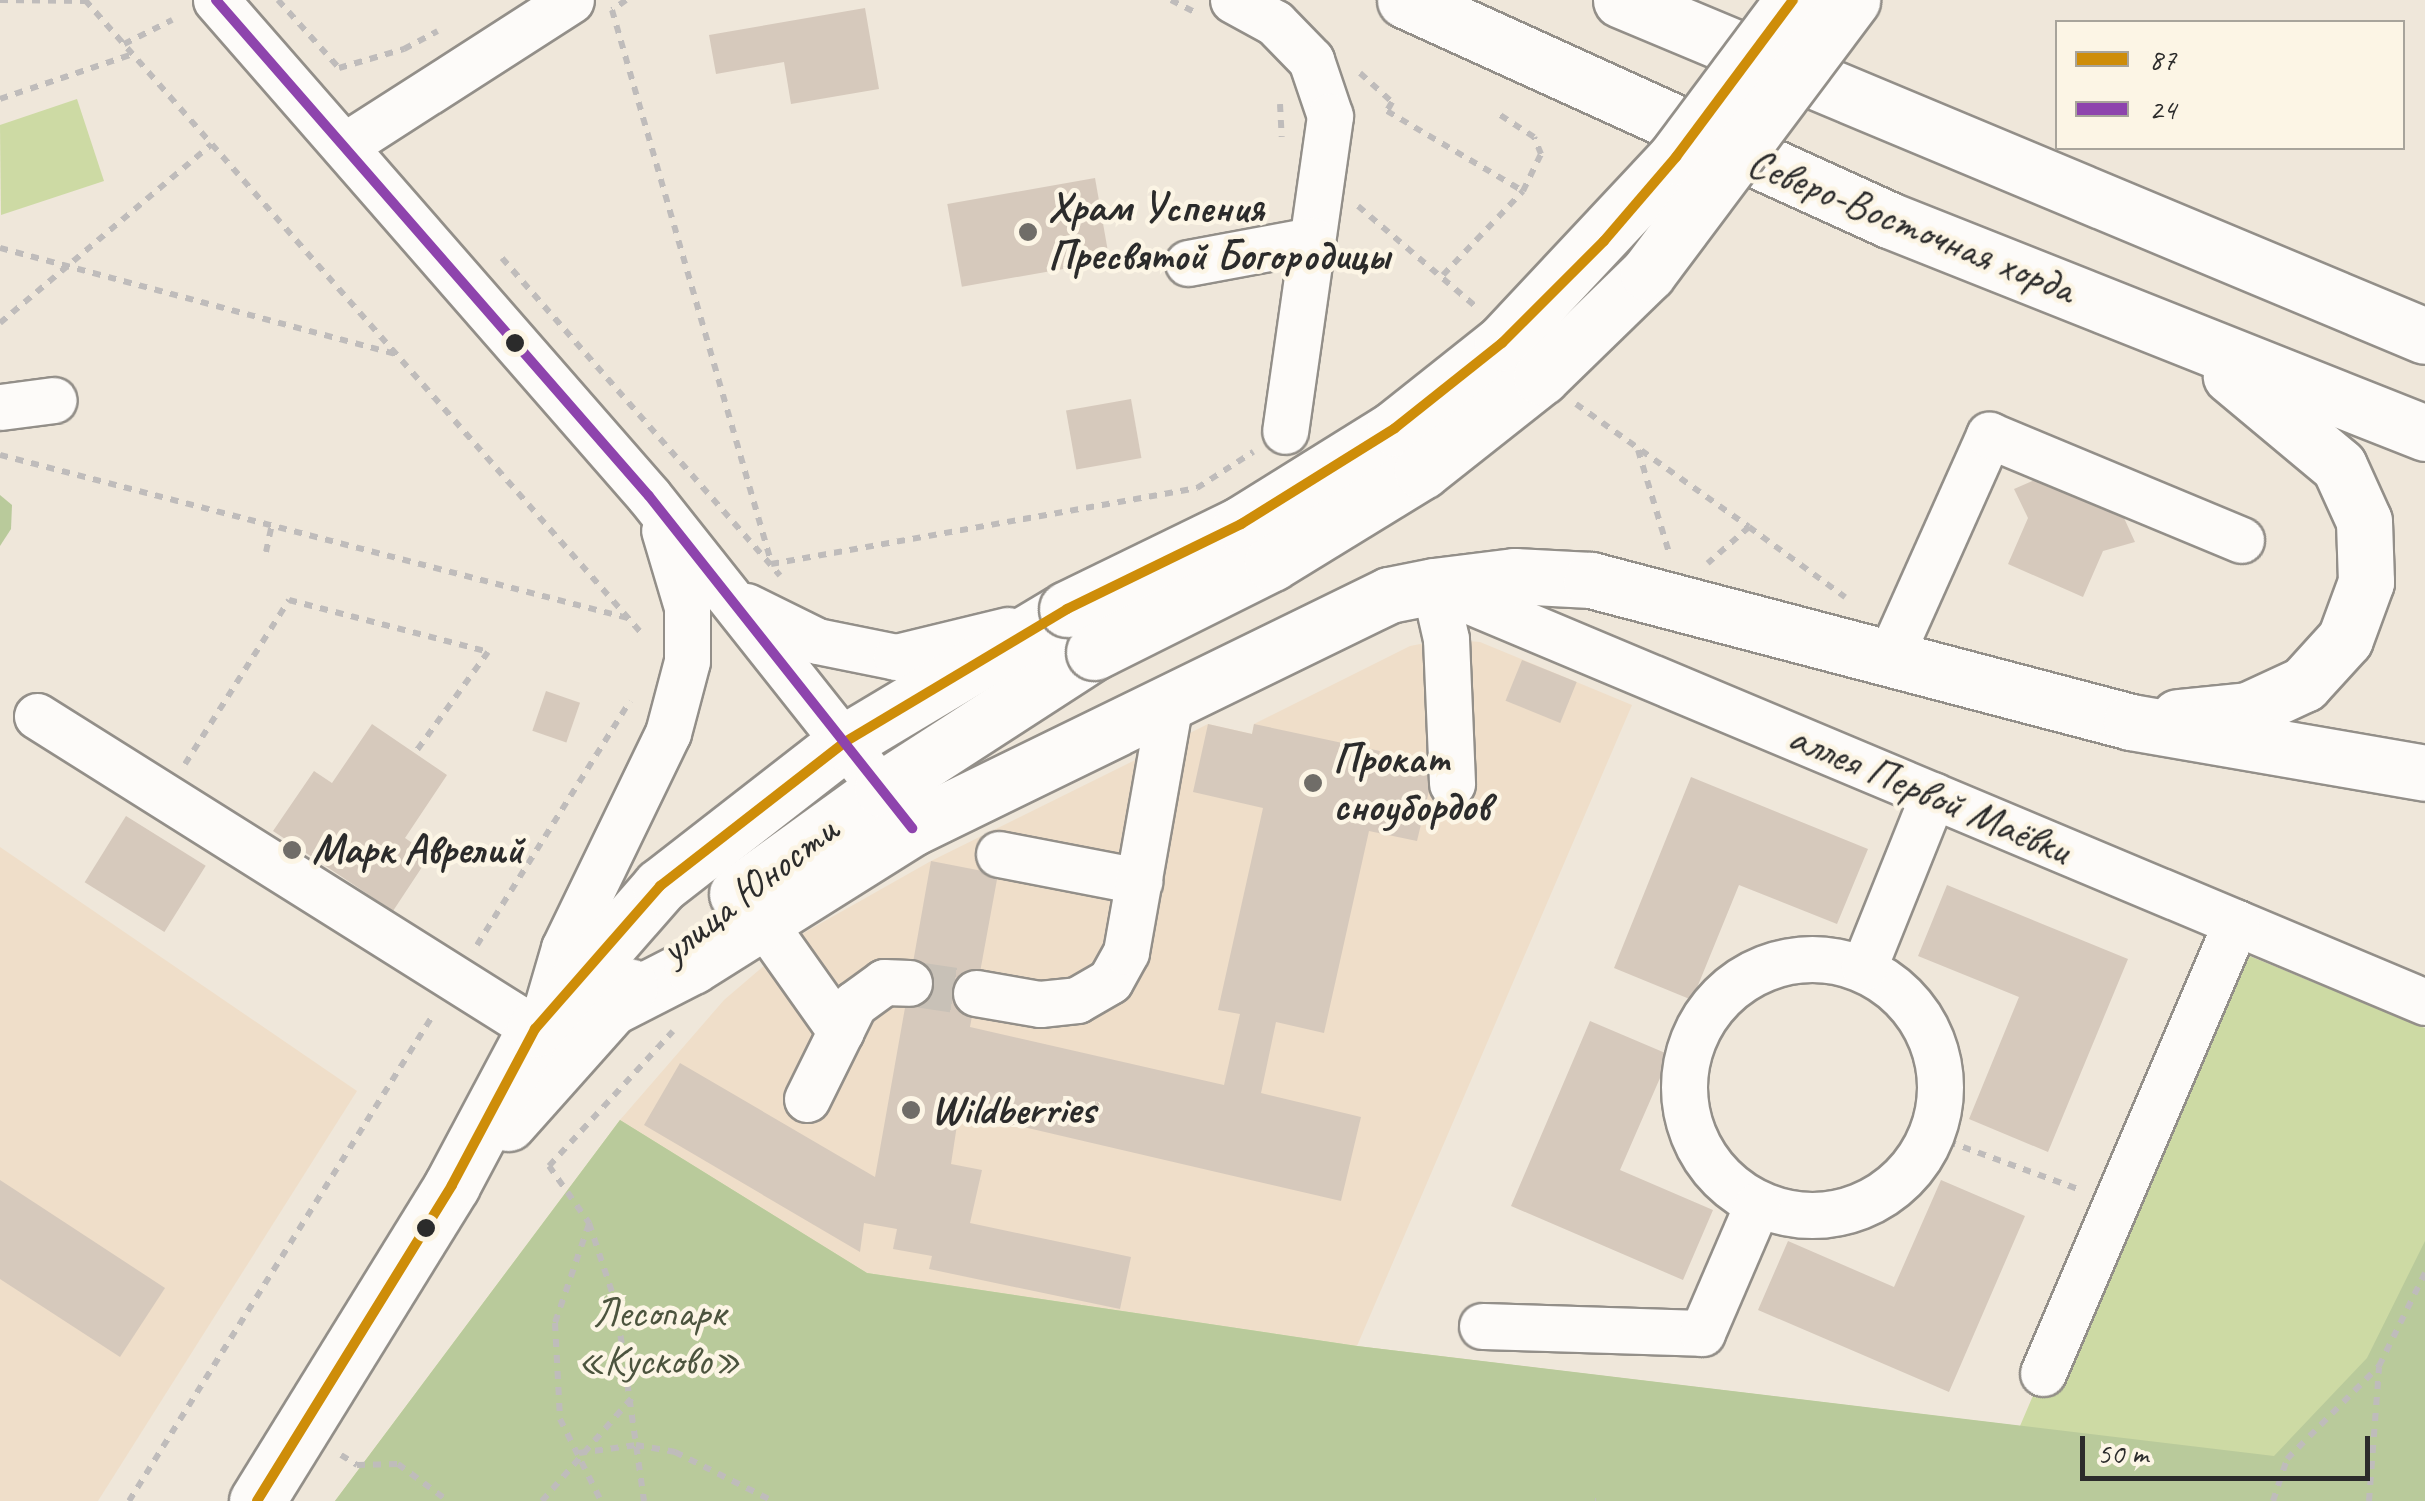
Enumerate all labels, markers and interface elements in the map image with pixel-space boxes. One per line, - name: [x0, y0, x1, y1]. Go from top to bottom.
- legend: [2055, 20, 2405, 150]
- text: 87: [2149, 40, 2176, 78]
- text: 24: [2149, 90, 2176, 128]
- street label: Северо-Восточная хорда: [1741, 138, 2081, 314]
- place label: Храм Успения Пресвятой Богородицы: [1048, 183, 1389, 282]
- marker: Храм Успения Пресвятой Богородицы: [1017, 221, 1039, 243]
- unlabelled marker: [505, 333, 525, 353]
- street label: аллея Первой Маёвки: [1781, 712, 2077, 876]
- place label: Прокат сноубордов: [1333, 734, 1490, 832]
- marker: Прокат сноубордов: [1302, 772, 1324, 794]
- street label: улица Юности: [651, 805, 847, 975]
- place label: Марк Аврелий: [312, 825, 526, 875]
- marker: Марк Аврелий: [281, 839, 303, 861]
- place label: Wildberries: [931, 1085, 1095, 1135]
- marker: Wildberries: [900, 1099, 922, 1121]
- unlabelled marker: [416, 1218, 436, 1238]
- park label: Лесопарк «Кусково»: [577, 1288, 741, 1386]
- scale bar: [2085, 1416, 2375, 1478]
- text: 50 m: [2097, 1434, 2148, 1472]

